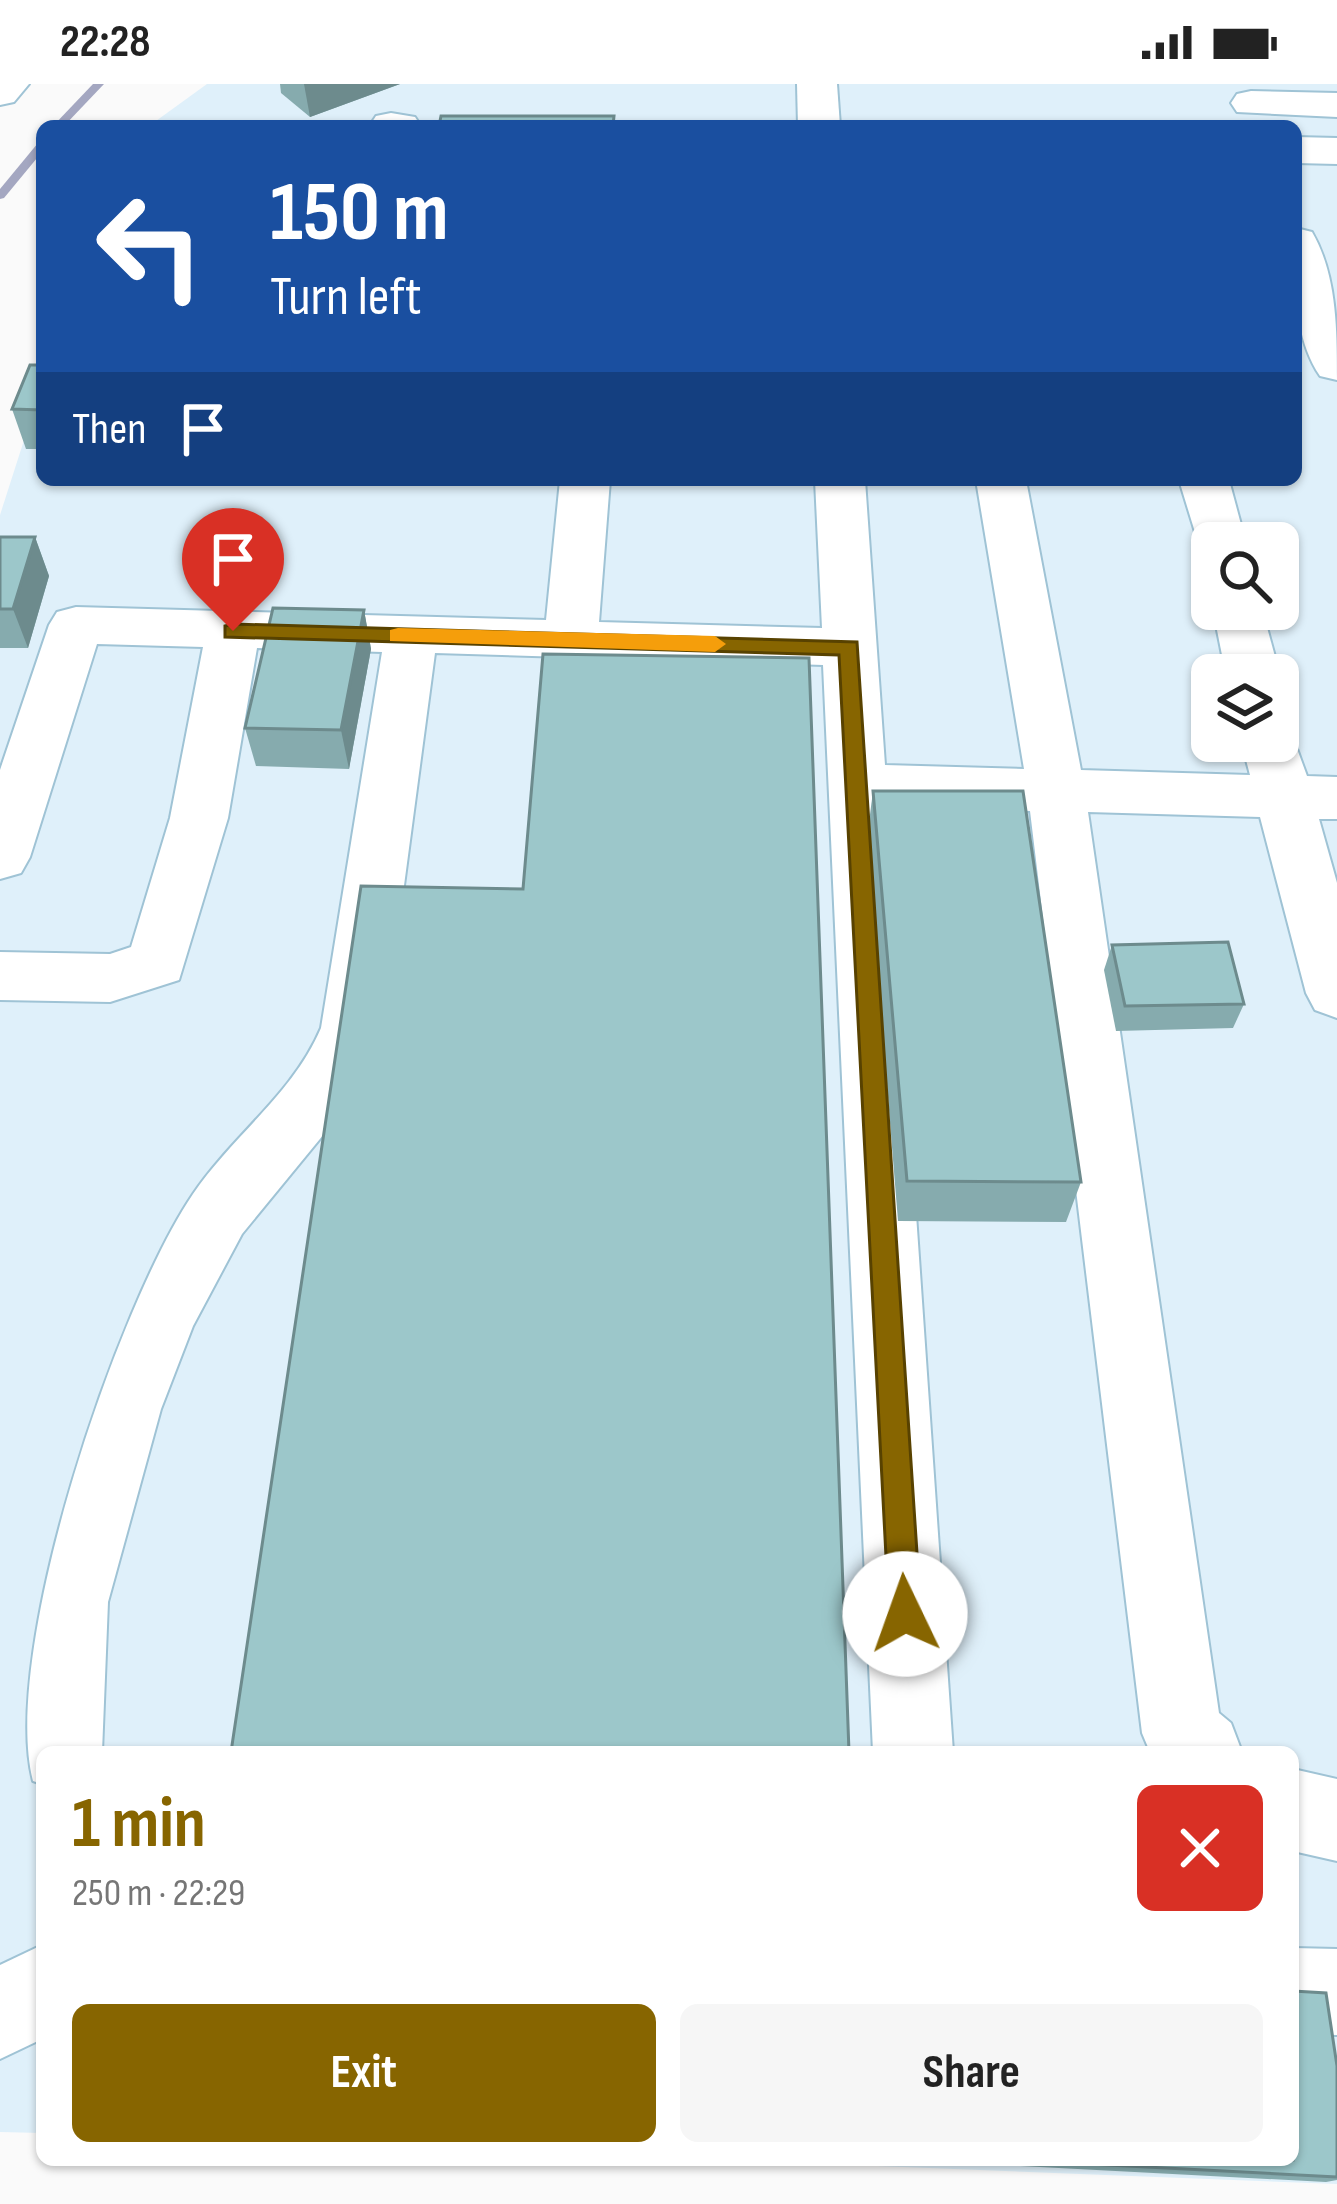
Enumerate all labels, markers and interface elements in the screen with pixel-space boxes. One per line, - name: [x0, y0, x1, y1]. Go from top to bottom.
- text: 22:28: [60, 15, 150, 70]
- text: 150 m: [270, 163, 449, 264]
- icon: left: [72, 168, 228, 324]
- text: Turn left: [270, 265, 422, 330]
- icon: arrive: [170, 396, 236, 462]
- text: Then: [72, 402, 146, 457]
- pin: [182, 508, 284, 631]
- map controls: [1191, 522, 1299, 762]
- button: search: [1191, 522, 1299, 630]
- icon: arrive: [200, 526, 266, 592]
- button: layers: [1191, 654, 1299, 762]
- position arrow: [842, 1551, 968, 1677]
- text: 1 min: [72, 1781, 206, 1868]
- button: close: [1137, 1785, 1263, 1911]
- text: 250 m · 22:29: [72, 1870, 245, 1917]
- button: Exit: [72, 2004, 656, 2142]
- button: Share: [680, 2004, 1263, 2142]

